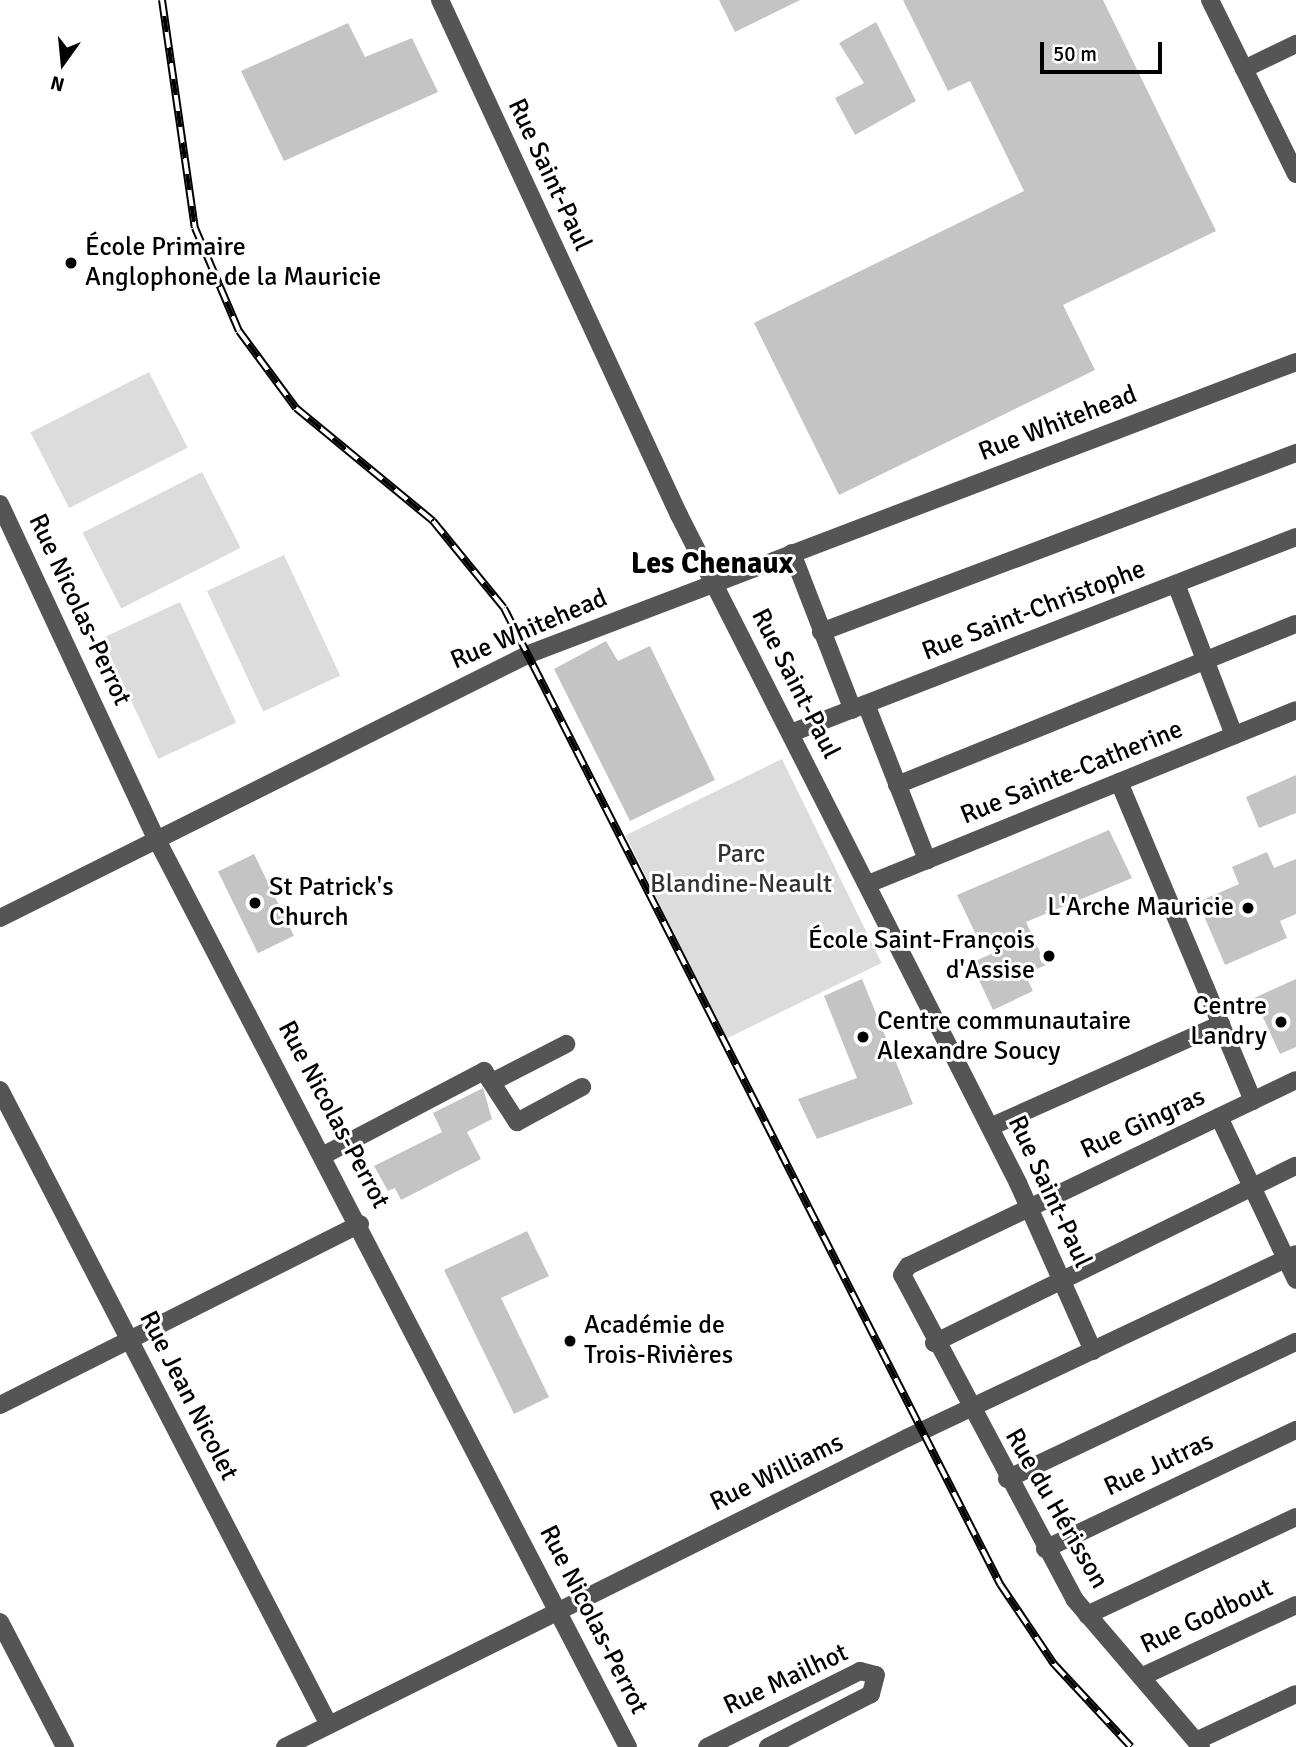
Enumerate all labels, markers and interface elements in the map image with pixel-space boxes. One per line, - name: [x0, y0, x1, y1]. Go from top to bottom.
- north arrow: [28, 28, 98, 98]
- scale bar: [1044, 28, 1166, 72]
- text: 50 m: [1053, 41, 1097, 67]
- text: N: [48, 70, 67, 97]
- street label: Rue Saint-Paul: [500, 94, 598, 256]
- place label: École Primaire Anglophone de la Mauricie: [85, 232, 381, 294]
- marker: École Primaire Anglophone de la Mauricie: [63, 255, 79, 271]
- street label: Rue Whitehead: [974, 380, 1142, 468]
- street label: Rue Nicolas-Perrot: [21, 509, 137, 711]
- district label: Les Chenaux: [631, 546, 793, 582]
- street label: Rue Saint-Christophe: [918, 554, 1150, 668]
- street label: Rue Whitehead: [446, 583, 612, 677]
- street label: Rue Saint-Paul: [744, 604, 846, 764]
- street label: Rue Sainte-Catherine: [956, 714, 1188, 832]
- park label: Parc Blandine-Neault: [650, 839, 832, 900]
- place label: St Patrick's Church: [269, 872, 394, 934]
- place label: L'Arche Mauricie: [1047, 892, 1234, 924]
- marker: St Patrick's Church: [247, 895, 263, 911]
- marker: L'Arche Mauricie: [1240, 900, 1256, 916]
- place label: École Saint-François d'Assise: [808, 925, 1035, 986]
- marker: École Saint-François d'Assise: [1041, 948, 1057, 964]
- place label: Centre Landry: [1190, 991, 1267, 1052]
- place label: Centre communautaire Alexandre Soucy: [877, 1006, 1131, 1068]
- marker: Centre Landry: [1273, 1014, 1289, 1030]
- street label: Rue Nicolas-Perrot: [270, 1016, 396, 1214]
- marker: Centre communautaire Alexandre Soucy: [855, 1029, 871, 1045]
- street label: Rue Gingras: [1076, 1082, 1210, 1166]
- street label: Rue Saint-Paul: [1000, 1111, 1098, 1273]
- street label: Rue Jean Nicolet: [132, 1306, 244, 1486]
- place label: Académie de Trois-Rivières: [584, 1310, 733, 1372]
- marker: Académie de Trois-Rivières: [562, 1333, 578, 1349]
- street label: Rue du Hérisson: [998, 1423, 1114, 1595]
- street label: Rue Jutras: [1099, 1426, 1219, 1504]
- street label: Rue Williams: [705, 1427, 849, 1519]
- street label: Rue Nicolas-Perrot: [532, 1520, 654, 1720]
- street label: Rue Godbout: [1136, 1573, 1278, 1661]
- street label: Rue Mailhot: [719, 1638, 853, 1722]

